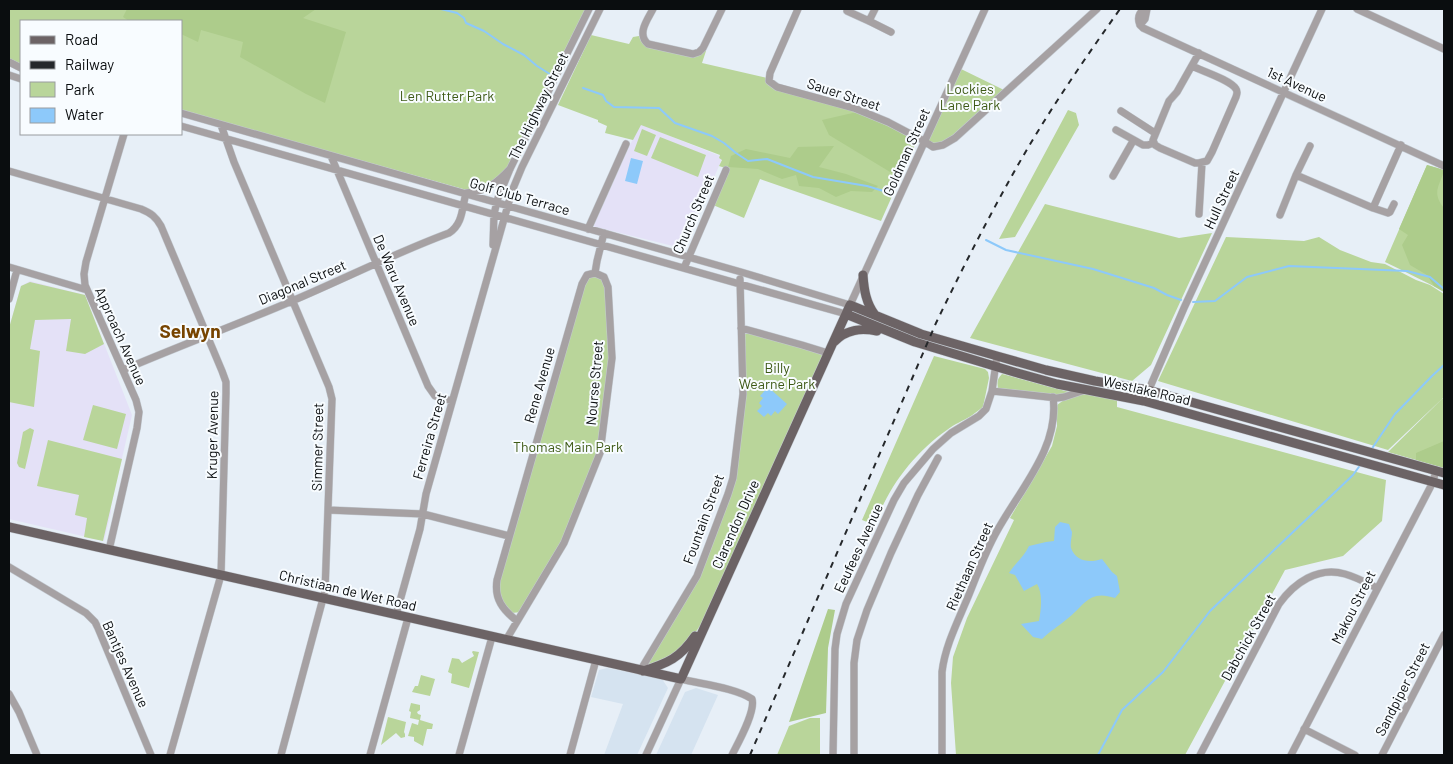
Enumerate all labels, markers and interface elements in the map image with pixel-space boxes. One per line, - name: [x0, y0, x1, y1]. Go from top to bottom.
- legend: [20, 20, 182, 135]
- text: Road: [65, 30, 98, 48]
- street label: The Highway Street: [505, 49, 571, 163]
- text: Railway: [65, 55, 114, 73]
- street label: 1st Avenue: [1264, 63, 1330, 105]
- street label: Sauer Street: [805, 74, 883, 114]
- text: Park: [65, 80, 95, 98]
- park label: Lockies Lane Park: [940, 80, 1000, 113]
- park label: Len Rutter Park: [400, 87, 494, 104]
- text: Water: [65, 105, 104, 123]
- street label: Goldman Street: [879, 105, 933, 199]
- street label: Hull Street: [1200, 166, 1242, 232]
- street label: Church Street: [669, 172, 717, 256]
- street label: Golf Club Terrace: [468, 174, 572, 218]
- street label: De Waru Avenue: [370, 232, 424, 328]
- street label: Diagonal Street: [256, 256, 348, 308]
- street label: Approach Avenue: [92, 284, 150, 388]
- district label: Selwyn: [159, 319, 221, 342]
- street label: Nourse Street: [582, 340, 606, 426]
- street label: Rene Avenue: [520, 345, 558, 425]
- park label: Billy Wearne Park: [739, 359, 815, 392]
- street label: Westlake Road: [1102, 372, 1192, 408]
- street label: Kruger Avenue: [203, 391, 221, 479]
- street label: Ferreira Street: [409, 391, 449, 481]
- street label: Simmer Street: [308, 403, 326, 491]
- park label: Thomas Main Park: [513, 438, 623, 455]
- street label: Fountain Street: [679, 472, 727, 566]
- street label: Clarendon Drive: [708, 477, 762, 571]
- street label: Eeufees Avenue: [830, 501, 886, 595]
- street label: Riethaan Street: [942, 519, 996, 613]
- street label: Christiaan de Wet Road: [278, 566, 418, 614]
- street label: Makou Street: [1327, 567, 1379, 647]
- street label: Dabchick Street: [1217, 590, 1279, 684]
- street label: Bantjes Avenue: [99, 618, 153, 710]
- street label: Sandpiper Street: [1371, 639, 1433, 739]

